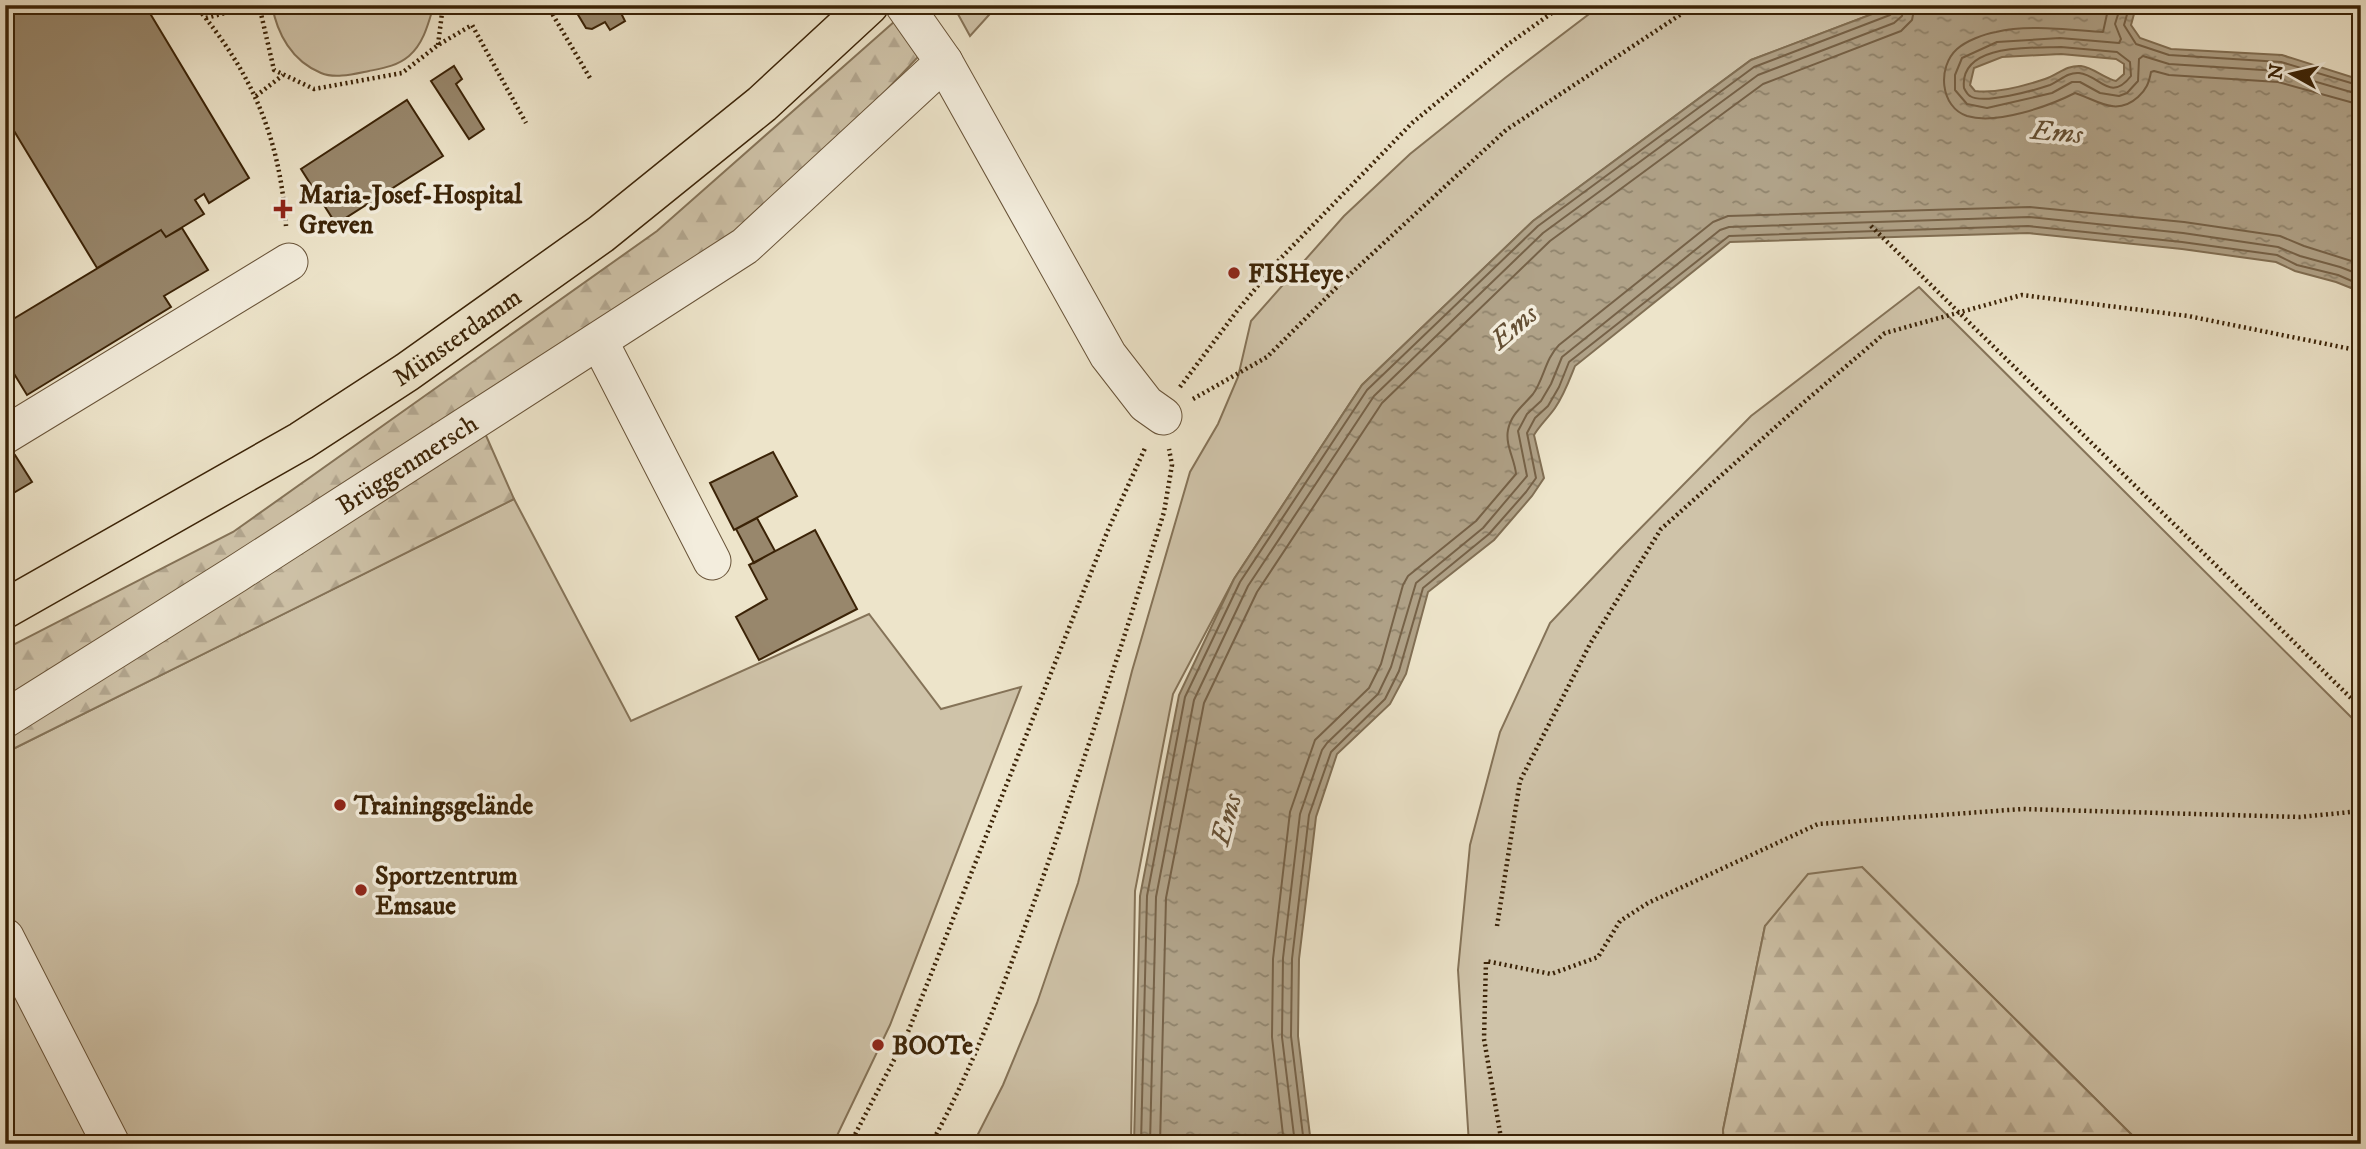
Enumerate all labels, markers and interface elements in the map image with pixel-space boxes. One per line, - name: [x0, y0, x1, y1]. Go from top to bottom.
- north arrow: [2258, 38, 2328, 108]
- text: N: [2264, 62, 2289, 81]
- water label: Ems: [2028, 113, 2085, 152]
- place label: Maria-Josef-Hospital Greven: [299, 179, 523, 242]
- marker: Maria-Josef-Hospital Greven: [273, 199, 293, 219]
- place label: FISHeye: [1248, 258, 1344, 291]
- marker: FISHeye: [1226, 265, 1242, 281]
- street label: Münsterdamm: [387, 281, 528, 395]
- water label: Ems: [1481, 297, 1545, 359]
- street label: Brüggenmersch: [331, 407, 485, 523]
- water label: Ems: [1202, 789, 1250, 851]
- place label: Trainingsgelände: [353, 790, 533, 823]
- marker: Trainingsgelände: [332, 797, 348, 813]
- place label: Sportzentrum Emsaue: [375, 860, 518, 923]
- marker: Sportzentrum Emsaue: [353, 882, 369, 898]
- place label: BOOTe: [892, 1030, 973, 1063]
- marker: BOOTe: [870, 1037, 886, 1053]

